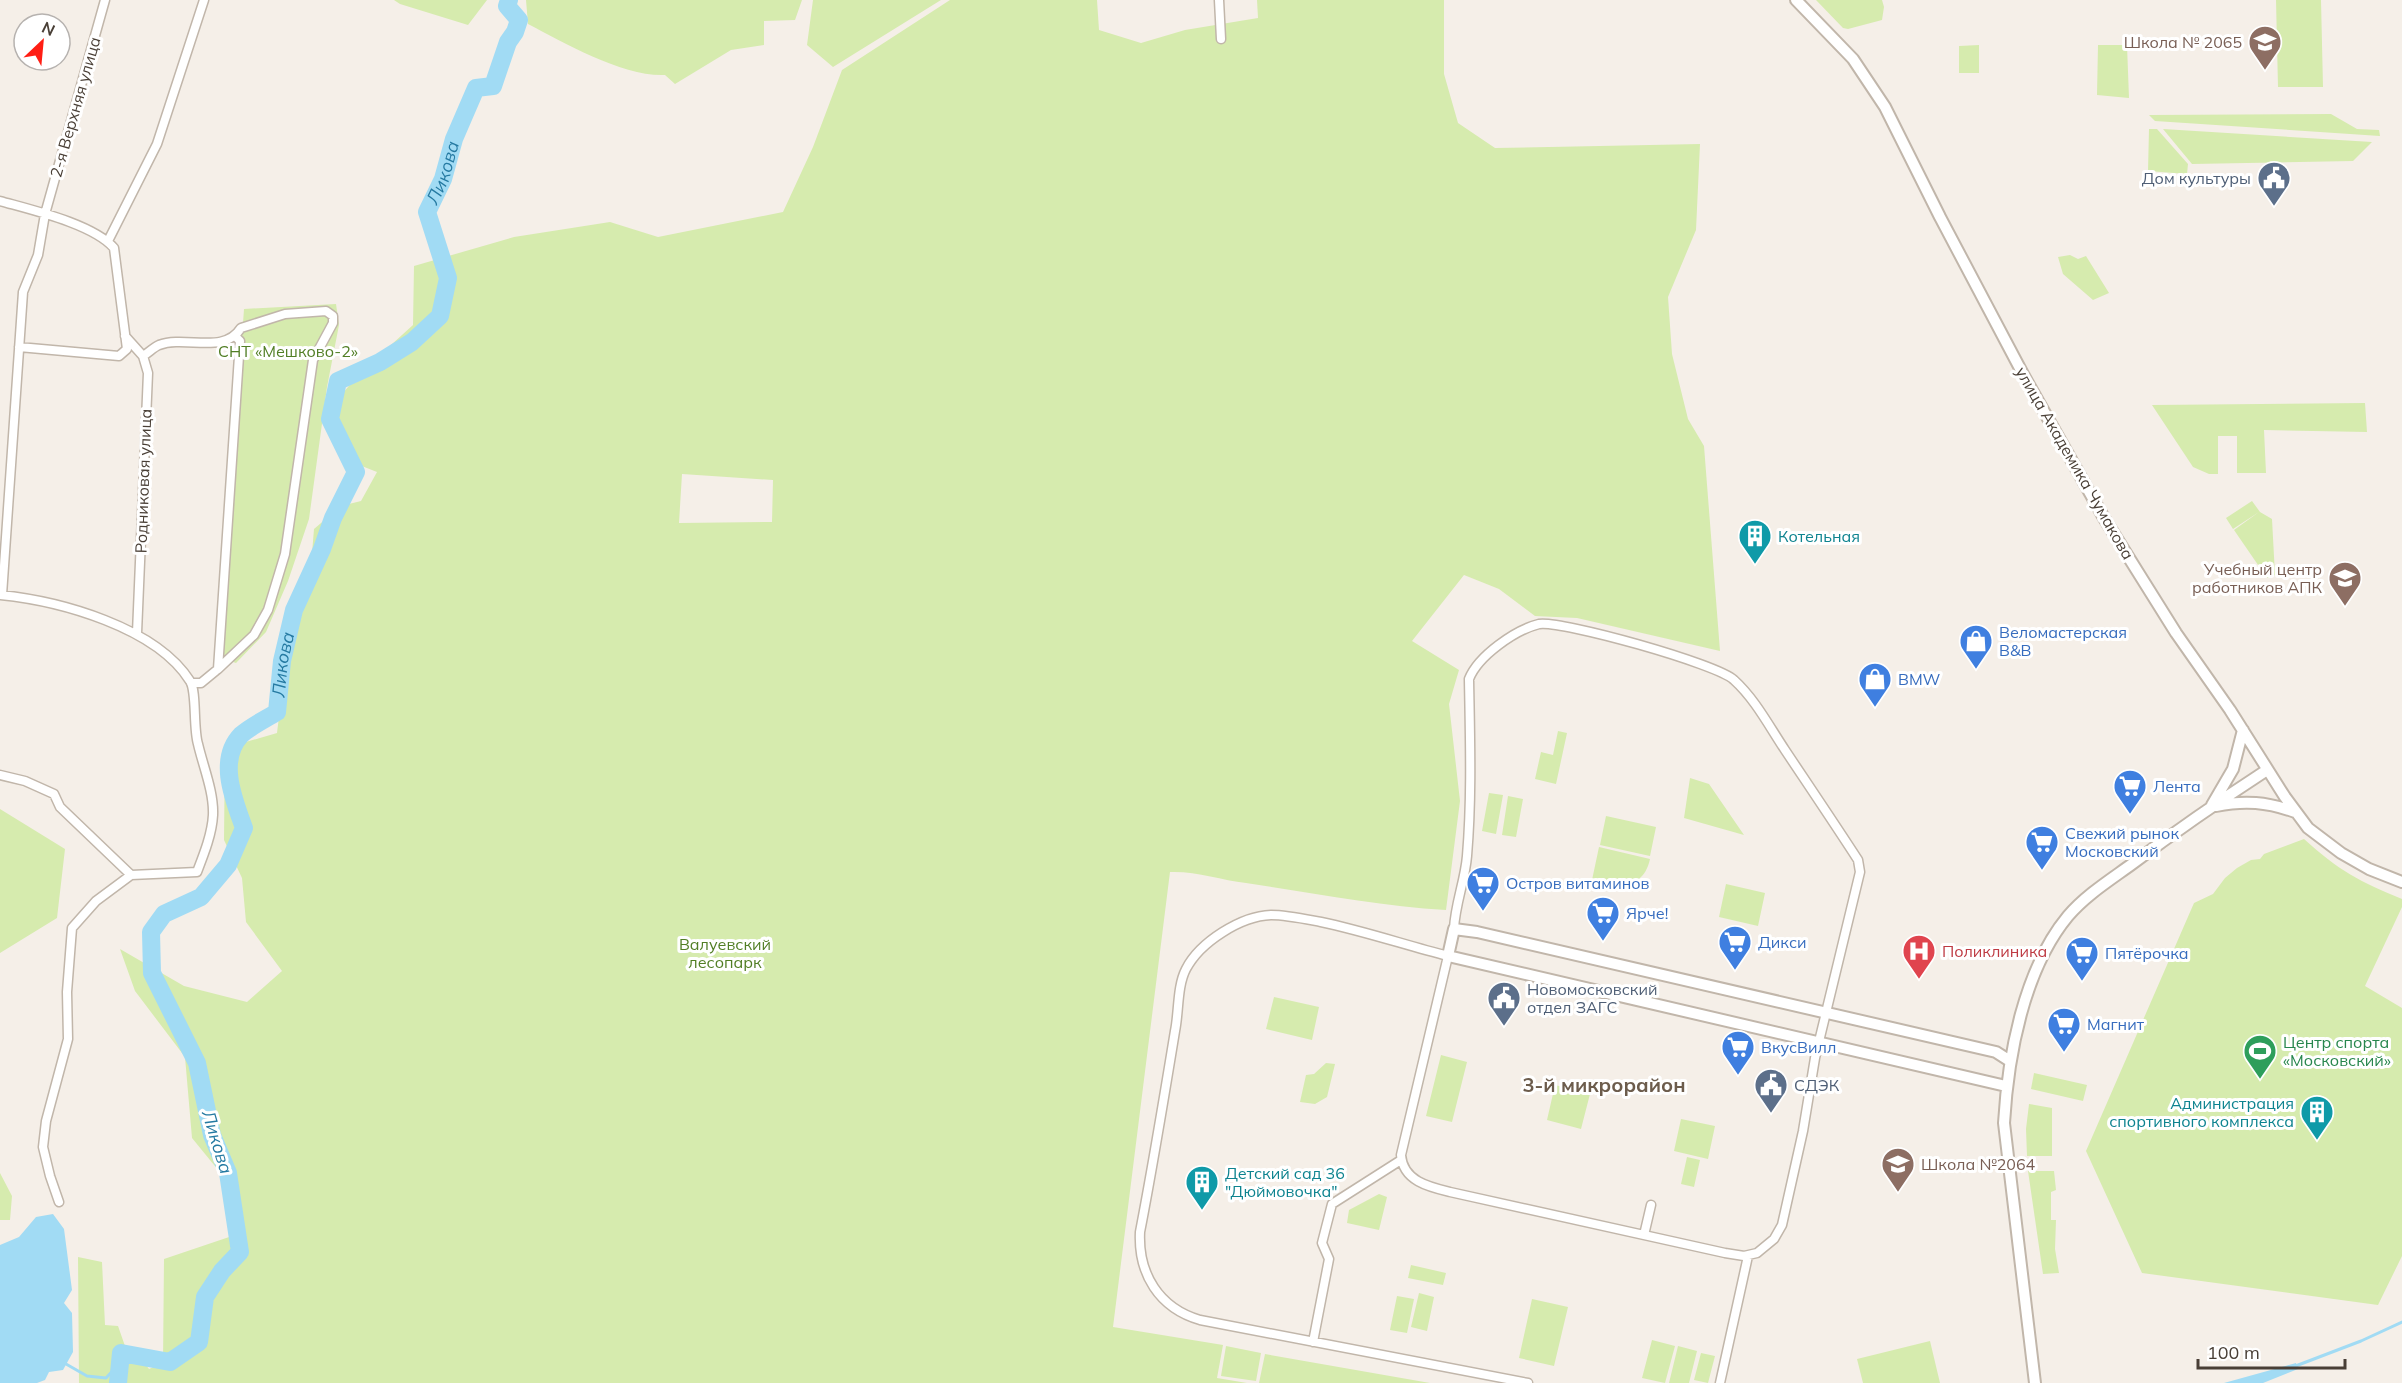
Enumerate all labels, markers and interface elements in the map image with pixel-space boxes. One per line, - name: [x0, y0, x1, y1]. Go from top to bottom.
- north arrow: [12, 12, 72, 72]
- text: N: [39, 17, 58, 40]
- school or university icon: Школа № 2065: [2247, 24, 2283, 71]
- place label: Школа № 2065: [2124, 32, 2242, 52]
- street label: 2-я Верхняя улица: [45, 34, 105, 180]
- water label: Ликова: [420, 138, 464, 209]
- public building icon: Дом культуры: [2256, 160, 2292, 207]
- place label: Дом культуры: [2142, 168, 2251, 188]
- park label: СНТ «Мешково-2»: [218, 341, 358, 361]
- street label: улица Академика Чумакова: [2012, 363, 2138, 563]
- street label: Родниковая улица: [130, 408, 156, 554]
- building icon: Котельная: [1737, 518, 1773, 565]
- place label: Котельная: [1778, 526, 1860, 546]
- place label: Учебный центр работников АПК: [2192, 559, 2322, 597]
- school or university icon: Учебный центр работников АПК: [2327, 560, 2363, 607]
- place label: Веломастерская B&B: [1999, 622, 2127, 660]
- shop icon: Веломастерская B&B: [1958, 623, 1994, 670]
- water label: Ликова: [266, 630, 299, 699]
- shop icon: BMW: [1857, 661, 1893, 708]
- place label: BMW: [1898, 669, 1941, 689]
- supermarket icon: Лента: [2112, 768, 2148, 815]
- place label: Лента: [2153, 776, 2201, 796]
- place label: Свежий рынок Московский: [2065, 823, 2179, 861]
- supermarket icon: Свежий рынок Московский: [2024, 824, 2060, 871]
- supermarket icon: Остров витаминов: [1465, 865, 1501, 912]
- place label: Остров витаминов: [1506, 873, 1650, 893]
- supermarket icon: Ярче!: [1585, 895, 1621, 942]
- place label: Ярче!: [1626, 903, 1668, 923]
- supermarket icon: Дикси: [1717, 924, 1753, 971]
- place label: Дикси: [1758, 932, 1807, 952]
- hospital icon: Поликлиника: [1901, 933, 1937, 980]
- park label: Валуевский лесопарк: [679, 934, 771, 972]
- supermarket icon: Пятёрочка: [2064, 935, 2100, 982]
- place label: Поликлиника: [1942, 941, 2047, 961]
- place label: Пятёрочка: [2105, 943, 2189, 963]
- place label: Новомосковский отдел ЗАГС: [1527, 979, 1657, 1017]
- public building icon: Новомосковский отдел ЗАГС: [1486, 980, 1522, 1027]
- supermarket icon: Магнит: [2046, 1006, 2082, 1053]
- place label: Магнит: [2087, 1014, 2145, 1034]
- supermarket icon: ВкусВилл: [1720, 1029, 1756, 1076]
- place label: Центр спорта «Московский»: [2283, 1032, 2391, 1070]
- sports icon: Центр спорта «Московский»: [2242, 1033, 2278, 1080]
- place label: ВкусВилл: [1761, 1037, 1836, 1057]
- public building icon: СДЭК: [1753, 1067, 1789, 1114]
- district label: 3-й микрорайон: [1522, 1072, 1686, 1097]
- place label: СДЭК: [1794, 1075, 1840, 1095]
- place label: Администрация спортивного комплекса: [2109, 1093, 2294, 1131]
- building icon: Администрация спортивного комплекса: [2299, 1094, 2335, 1141]
- water label: Ликова: [197, 1106, 238, 1177]
- school or university icon: Школа №2064: [1880, 1146, 1916, 1193]
- place label: Школа №2064: [1921, 1154, 2036, 1174]
- place label: Детский сад 36 "Дюймовочка": [1225, 1163, 1345, 1201]
- building icon: Детский сад 36 "Дюймовочка": [1184, 1164, 1220, 1211]
- scale bar: [2198, 1332, 2345, 1370]
- text: 100 m: [2207, 1341, 2260, 1364]

